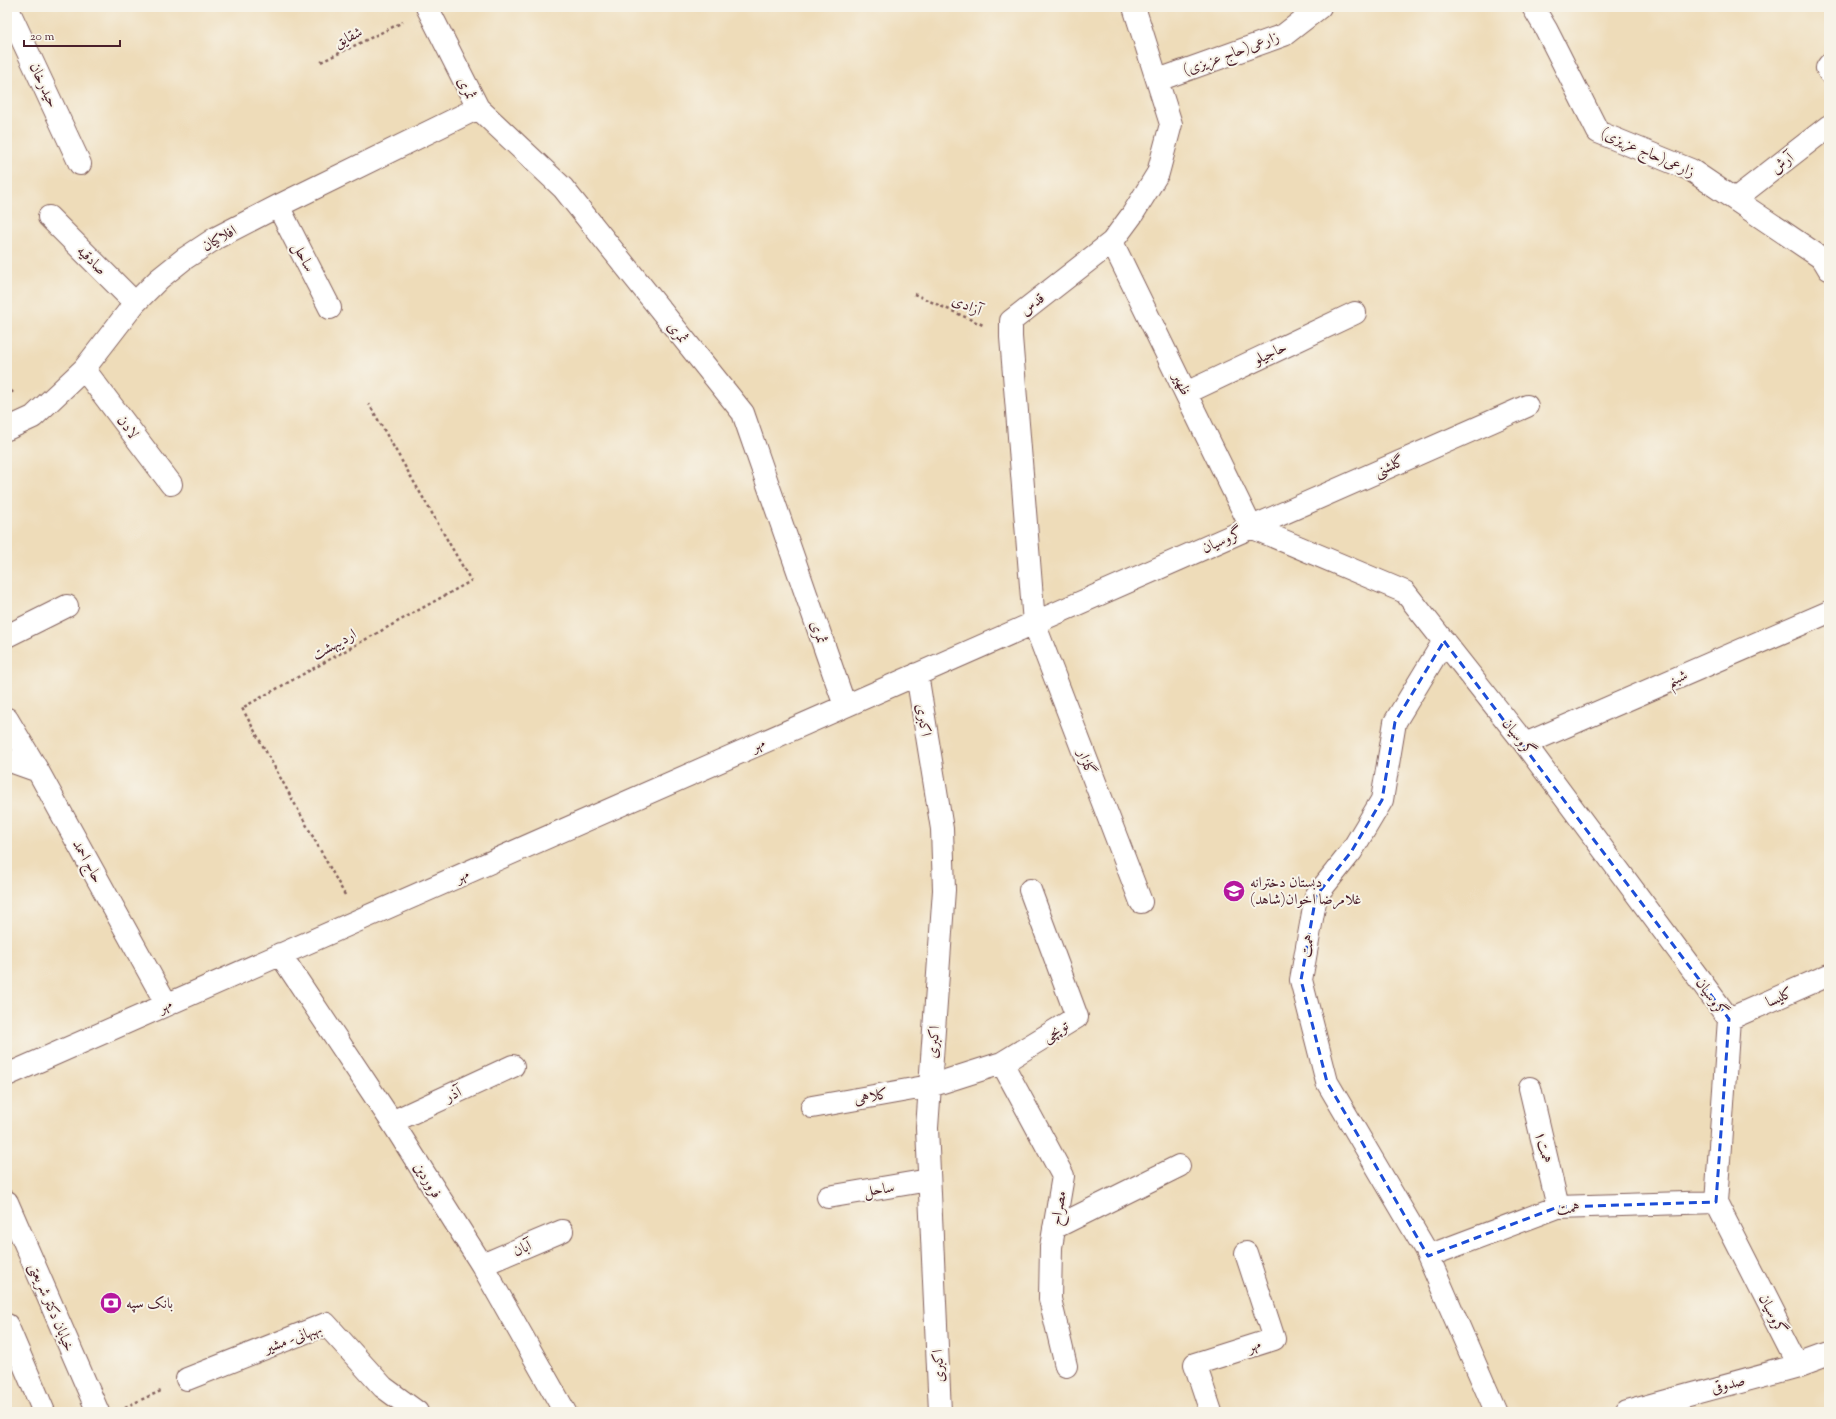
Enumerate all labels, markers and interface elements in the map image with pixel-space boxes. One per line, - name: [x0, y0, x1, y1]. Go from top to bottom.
- scale bar: [24, 22, 120, 48]
- street label: شقایق: [331, 22, 367, 54]
- street label: زارعی(حاج عزیزی): [1181, 27, 1283, 82]
- text: 20 m: [30, 28, 55, 46]
- street label: حیدرخان: [23, 60, 62, 112]
- street label: ثمری: [451, 74, 480, 104]
- street label: زارعی(حاج عزیزی): [1597, 123, 1698, 184]
- street label: آرش: [1767, 147, 1800, 180]
- street label: افلاکیان: [198, 221, 241, 258]
- street label: ساحل: [286, 239, 319, 276]
- street label: صادقیه: [71, 241, 111, 281]
- street label: قدس: [1016, 289, 1050, 322]
- street label: آزادی: [948, 291, 986, 323]
- street label: ثمری: [661, 317, 692, 349]
- street label: حاجیلو: [1249, 338, 1291, 372]
- street label: ظهیر: [1165, 368, 1195, 399]
- street label: لادن: [111, 412, 143, 444]
- street label: گلشنی: [1371, 451, 1408, 483]
- street label: گروسیان: [1198, 522, 1246, 560]
- street label: ثمری: [804, 618, 831, 647]
- street label: اردیبهشت: [309, 624, 361, 666]
- street label: شبنم: [1664, 666, 1693, 696]
- street label: اکبری: [910, 702, 935, 738]
- street label: گروسیان: [1496, 714, 1540, 761]
- street label: مهر: [747, 733, 769, 758]
- street label: گلزار: [1070, 745, 1100, 778]
- street label: حاج احمد: [65, 836, 107, 888]
- street label: مهر: [451, 864, 473, 889]
- place label: دبستان دخترانه غلامرضا اخوان(شاهد): [1250, 873, 1361, 911]
- school or university icon: دبستان دخترانه غلامرضا اخوان(شاهد): [1221, 878, 1247, 904]
- street label: همت: [1296, 933, 1321, 960]
- street label: گروسیان: [1690, 974, 1732, 1021]
- street label: کلیسا: [1763, 983, 1796, 1014]
- street label: مهر: [154, 994, 176, 1019]
- street label: توپچی: [1038, 1016, 1073, 1049]
- street label: اکبری: [923, 1025, 946, 1059]
- street label: آذر: [440, 1082, 467, 1109]
- street label: کلاهی: [853, 1084, 890, 1111]
- street label: همت۱: [1529, 1129, 1556, 1165]
- street label: فروردین: [408, 1159, 446, 1203]
- street label: ساحل: [862, 1178, 896, 1203]
- street label: مصراح: [1046, 1189, 1074, 1227]
- street label: همت: [1555, 1198, 1581, 1221]
- street label: آبان: [510, 1235, 537, 1263]
- street label: خیابان دکتر شریعتی: [22, 1260, 79, 1355]
- bank icon: بانک سپه: [98, 1290, 124, 1316]
- street label: گروسیان: [1753, 1290, 1792, 1339]
- place label: بانک سپه: [126, 1294, 173, 1315]
- street label: بهبهانی- مشیر: [260, 1319, 325, 1360]
- street label: مهر: [1243, 1334, 1264, 1359]
- street label: اکبری: [928, 1349, 951, 1383]
- street label: صدوقی: [1709, 1371, 1748, 1400]

